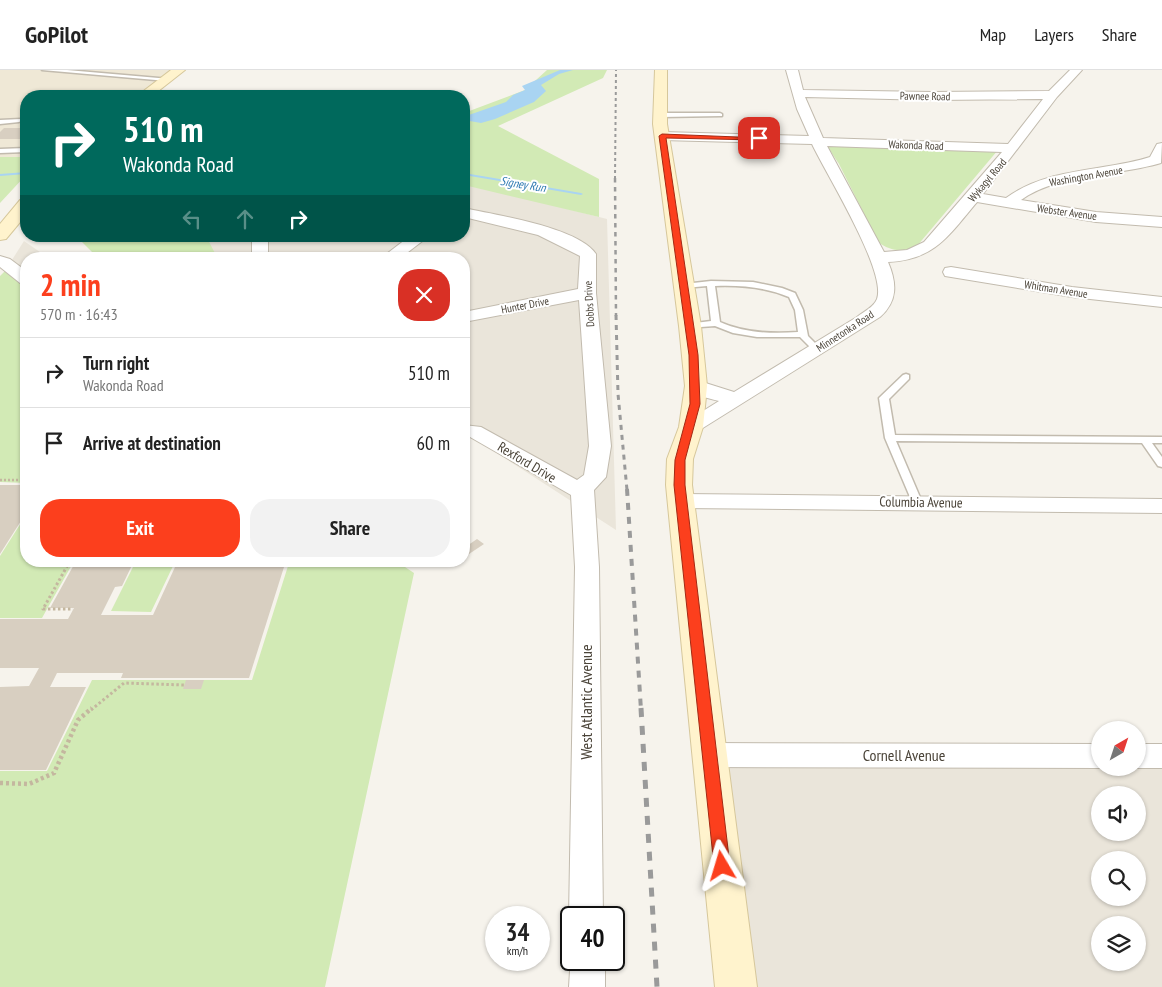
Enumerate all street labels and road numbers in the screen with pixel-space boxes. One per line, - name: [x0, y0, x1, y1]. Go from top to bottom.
- street label: Pawnee Road: [900, 89, 951, 103]
- street label: Wakonda Road: [888, 137, 944, 153]
- street label: Wykagyl Road: [965, 155, 1009, 205]
- street label: Washington Avenue: [1048, 163, 1124, 189]
- street label: Webster Avenue: [1036, 201, 1098, 223]
- street label: Whitman Avenue: [1023, 277, 1089, 301]
- street label: Dobbs Drive: [581, 280, 597, 327]
- street label: Hunter Drive: [500, 293, 550, 316]
- street label: Minnetonka Road: [814, 307, 877, 355]
- street label: Rexford Drive: [494, 437, 560, 487]
- street label: Columbia Avenue: [879, 492, 963, 512]
- street label: West Atlantic Avenue: [576, 644, 596, 760]
- street label: Cornell Avenue: [863, 745, 945, 765]

